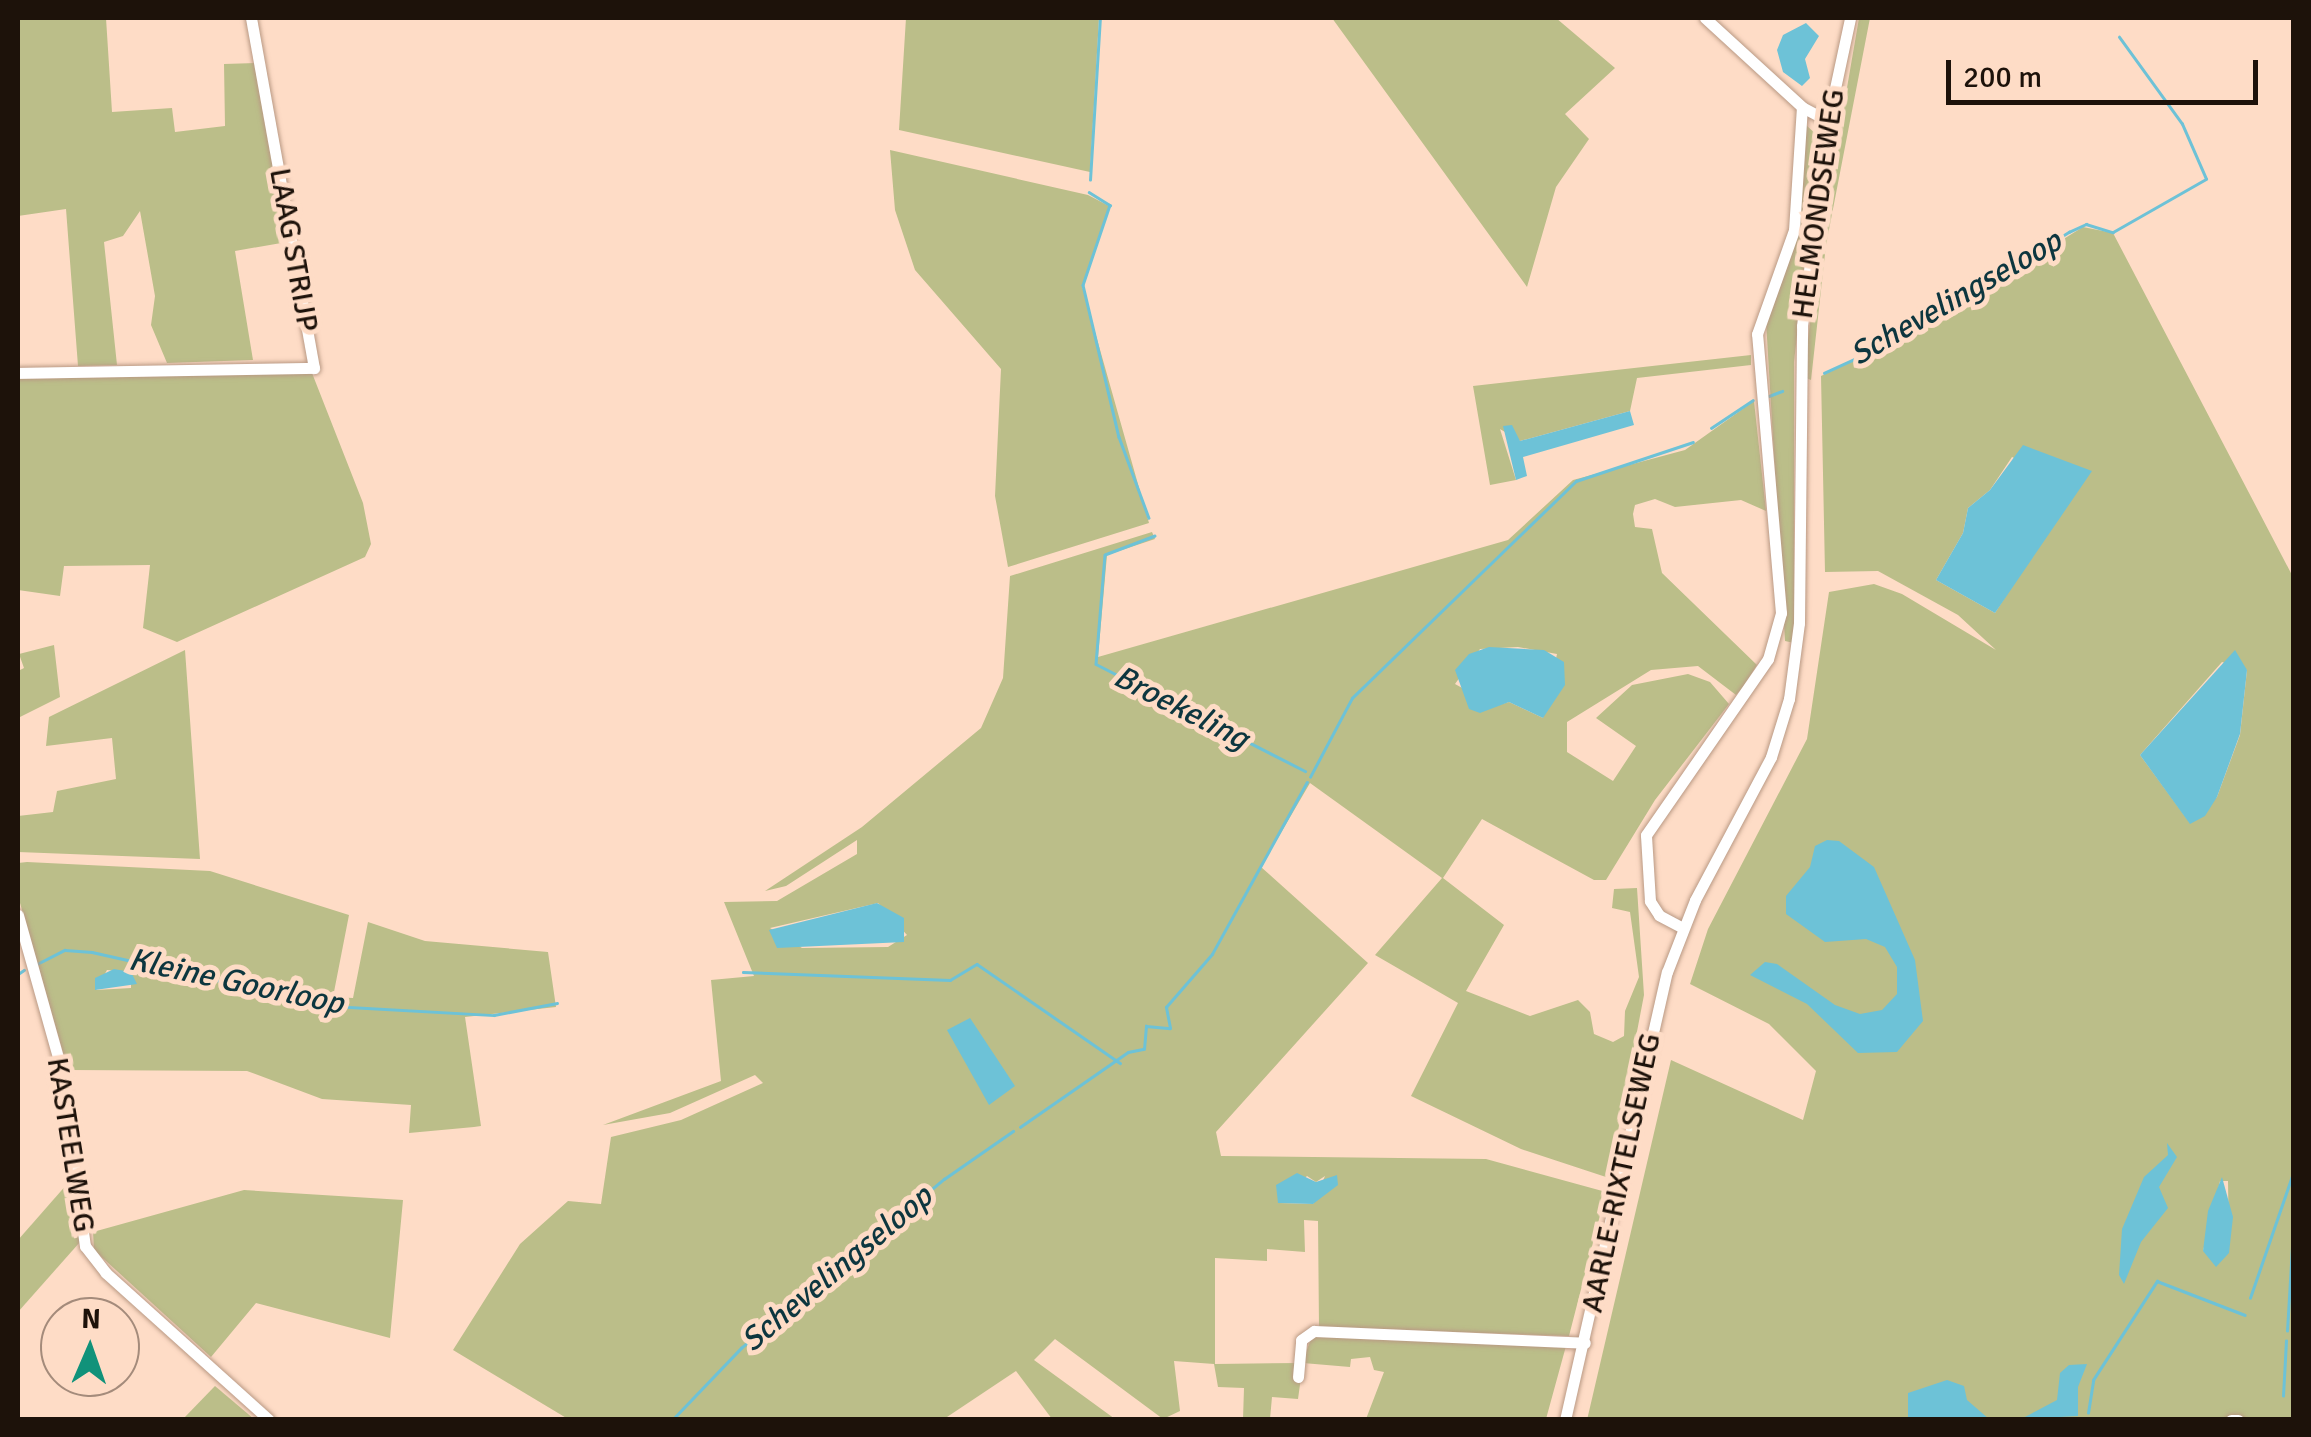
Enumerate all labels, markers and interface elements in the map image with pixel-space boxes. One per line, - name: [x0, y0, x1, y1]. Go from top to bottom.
- scale bar: [1951, 40, 2264, 102]
- text: 200 m: [1963, 59, 2042, 96]
- street label: HELMONDSEWEG: [1785, 87, 1853, 321]
- street label: LAAG STRIJP: [261, 165, 325, 335]
- water label: Schevelingseloop: [1843, 222, 2069, 374]
- water label: Broekeling: [1107, 658, 1255, 758]
- water label: Kleine Goorloop: [125, 941, 347, 1023]
- street label: AARLE-RIXTELSEWEG: [1575, 1030, 1669, 1316]
- street label: KASTEELWEG: [38, 1055, 102, 1235]
- water label: Schevelingseloop: [734, 1178, 940, 1360]
- north arrow: [40, 1297, 140, 1397]
- text: N: [81, 1302, 101, 1336]

